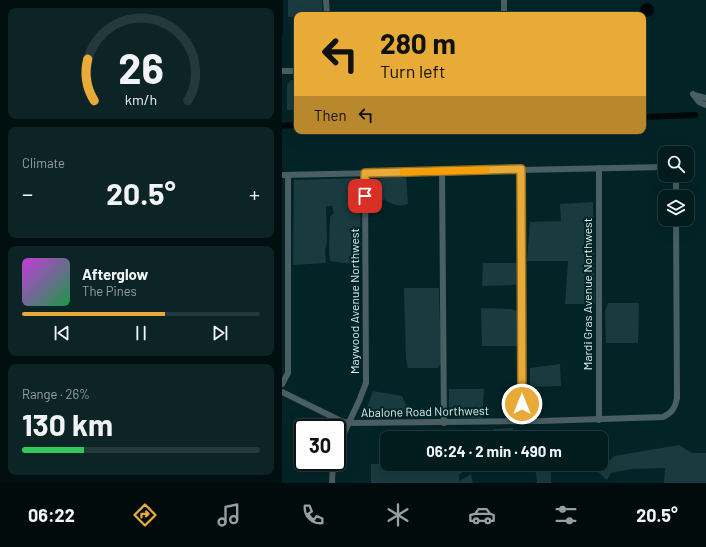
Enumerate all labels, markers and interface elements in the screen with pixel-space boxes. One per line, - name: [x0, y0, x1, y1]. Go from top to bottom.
- text: 280 m: [380, 26, 456, 60]
- icon: left: [314, 28, 366, 80]
- text: 26: [118, 42, 164, 92]
- text: Turn left: [380, 60, 446, 82]
- text: km/h: [125, 91, 157, 108]
- icon: left: [355, 104, 377, 126]
- text: Then: [314, 106, 347, 124]
- map controls: [658, 146, 694, 226]
- button: search: [658, 146, 694, 182]
- text: Climate: [22, 155, 65, 171]
- text: 20.5°: [106, 175, 176, 211]
- pin: [348, 179, 382, 213]
- text: −: [22, 180, 33, 206]
- text: +: [249, 180, 260, 206]
- icon: arrive: [354, 185, 376, 207]
- button: layers: [658, 190, 694, 226]
- street label: Mardi Gras Avenue Northwest: [580, 218, 594, 370]
- street label: Maywood Avenue Northwest: [347, 228, 361, 374]
- text: Afterglow: [82, 265, 148, 283]
- text: The Pines: [82, 283, 137, 299]
- icon: previous: [51, 322, 73, 344]
- icon: pause: [130, 322, 152, 344]
- icon: next: [209, 322, 231, 344]
- position arrow: [501, 383, 543, 425]
- text: Range · 26%: [22, 386, 90, 402]
- street label: Abalone Road Northwest: [361, 403, 489, 419]
- text: 130 km: [22, 406, 113, 442]
- speed limit sign: 30: [294, 419, 346, 471]
- text: 06:24 · 2 min · 490 m: [426, 442, 562, 460]
- icon: directions: [131, 501, 159, 529]
- icon: music: [215, 501, 243, 529]
- icon: phone: [299, 501, 327, 529]
- icon: climate: [384, 501, 412, 529]
- icon: car: [468, 501, 496, 529]
- icon: filters: [552, 501, 580, 529]
- text: 06:22: [28, 504, 75, 526]
- text: 20.5°: [636, 504, 678, 526]

